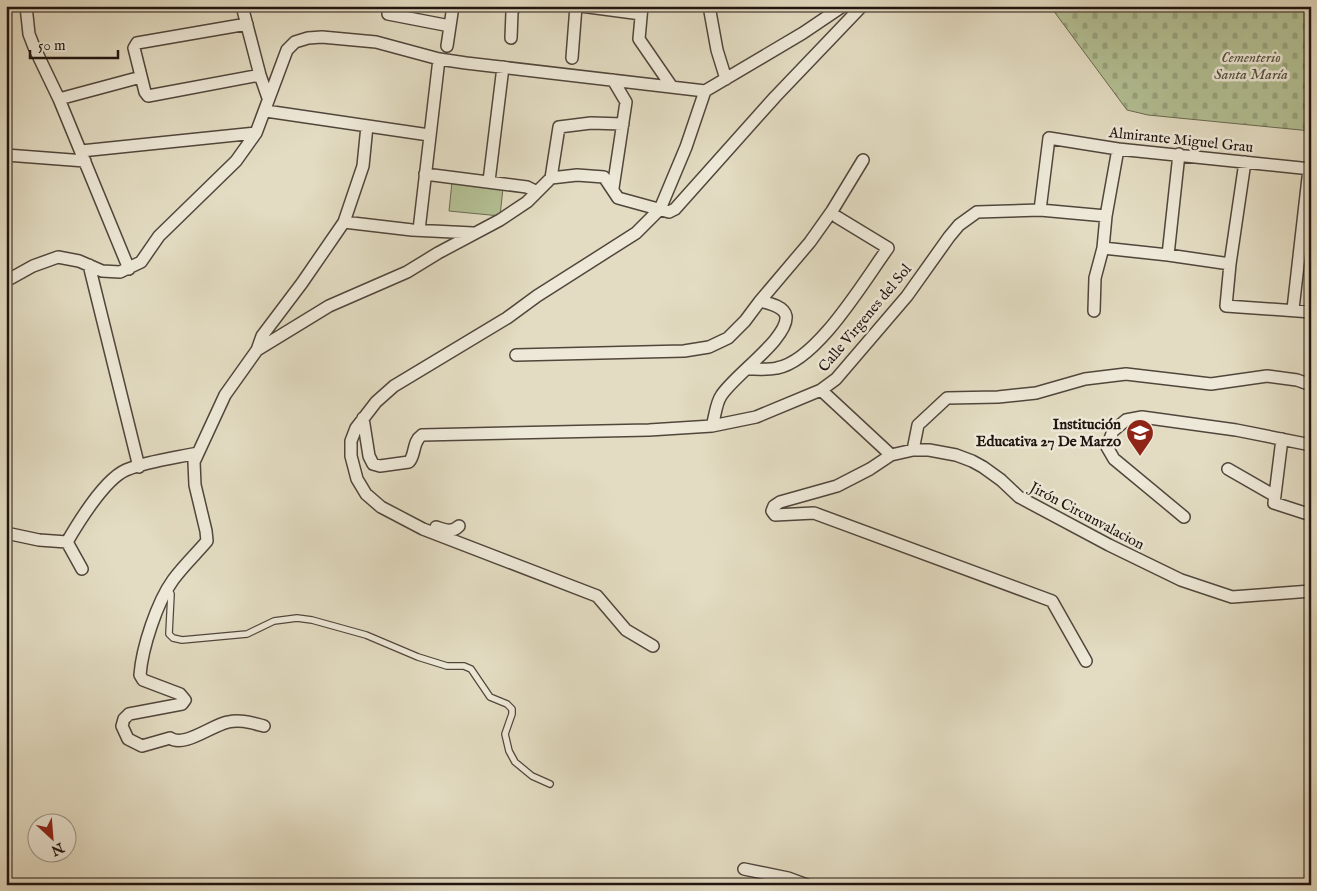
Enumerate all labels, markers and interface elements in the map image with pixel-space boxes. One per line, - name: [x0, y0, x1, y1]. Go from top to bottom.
- scale bar: [30, 28, 118, 60]
- text: 50 m: [38, 36, 66, 55]
- park label: Cementerio Santa María: [1214, 48, 1288, 84]
- street label: Almirante Miguel Grau: [1107, 123, 1254, 157]
- street label: Calle Virgenes del Sol: [814, 259, 916, 376]
- place label: Institución Educativa 27 De Marzo: [976, 415, 1121, 451]
- school or university icon: Institución Educativa 27 De Marzo: [1125, 418, 1155, 457]
- street label: Jirón Circunvalacion: [1025, 477, 1148, 554]
- north arrow: [28, 814, 78, 864]
- text: N: [48, 838, 68, 860]

